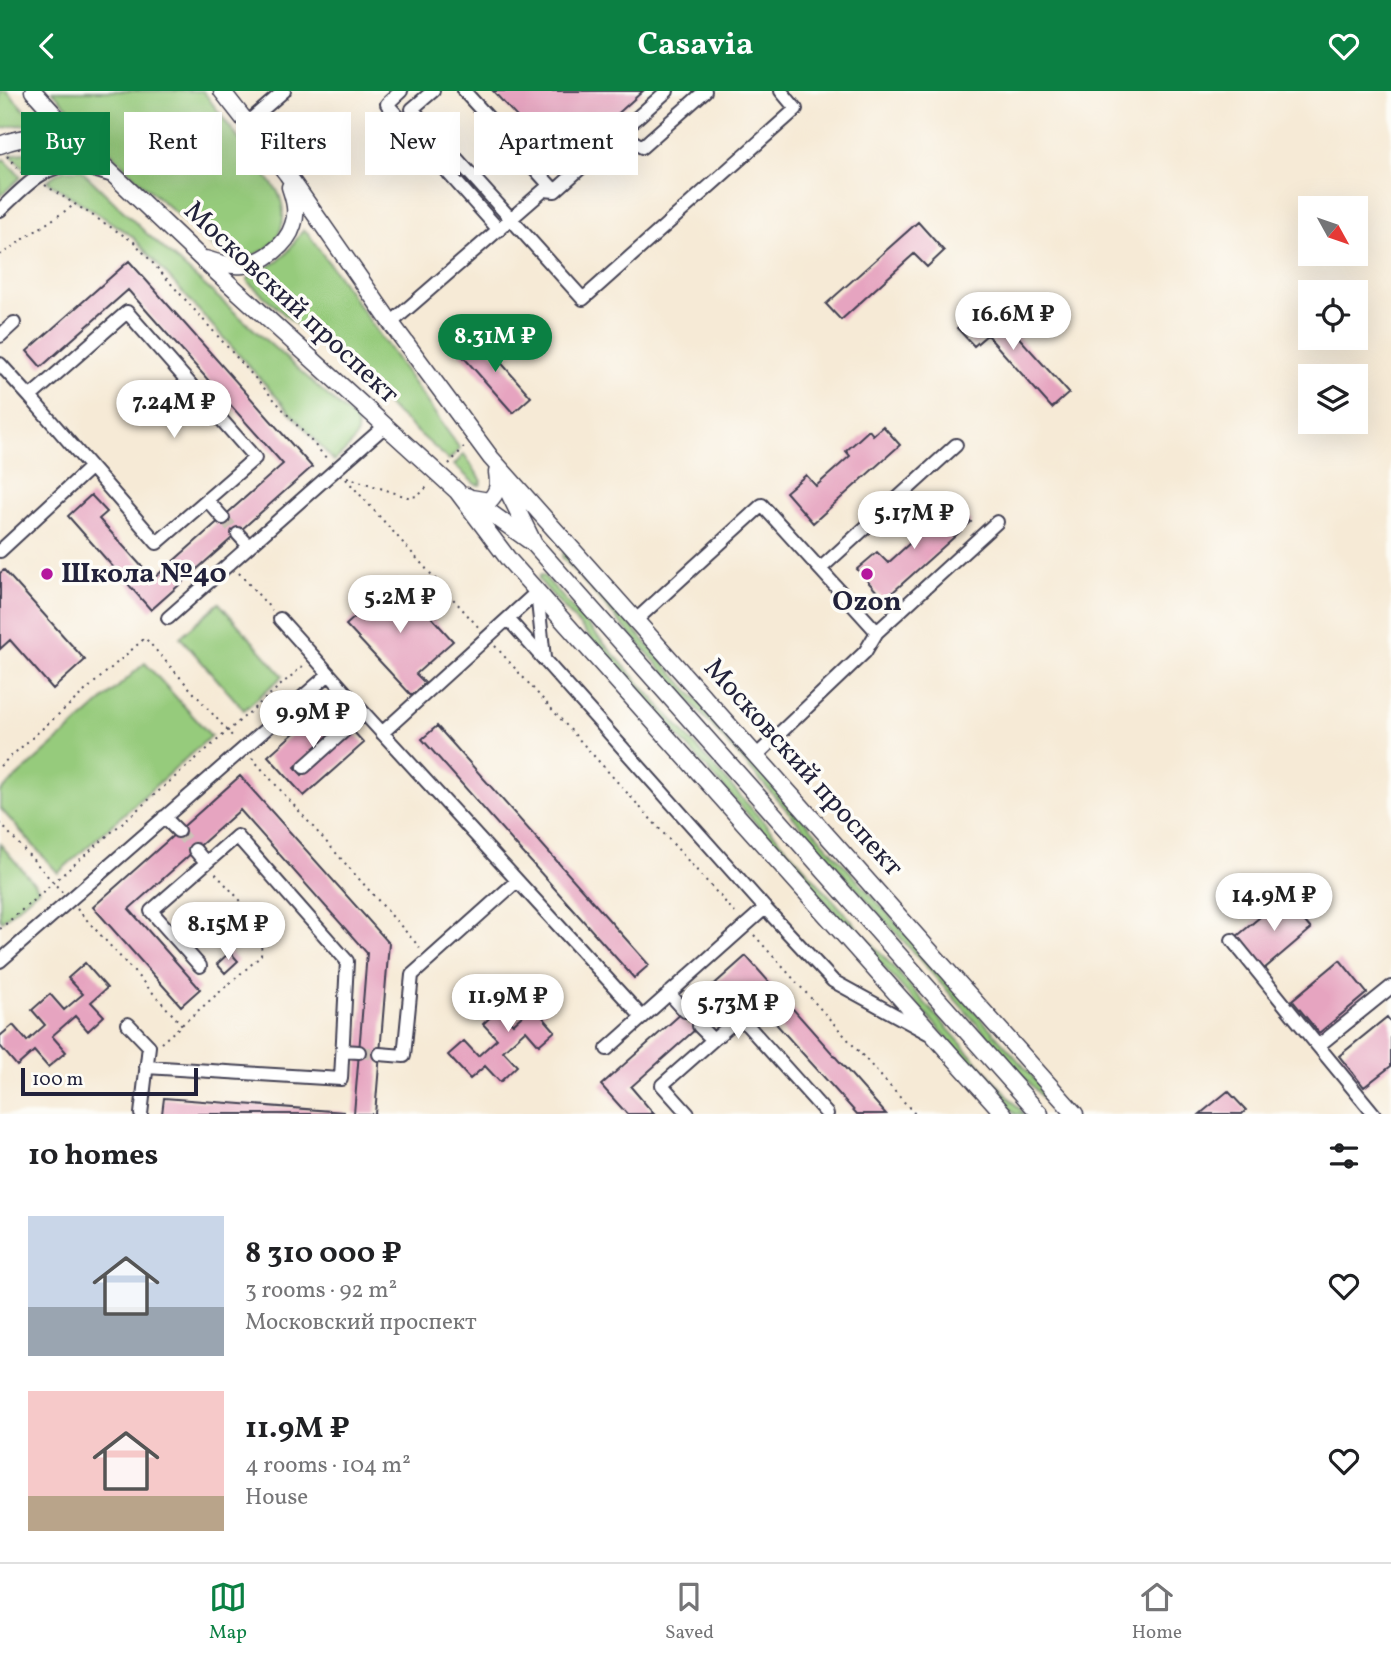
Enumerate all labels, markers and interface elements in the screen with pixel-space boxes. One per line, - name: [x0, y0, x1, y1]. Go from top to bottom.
- text: Casavia: [638, 24, 753, 68]
- icon: back: [28, 27, 66, 65]
- icon: heart: [1325, 27, 1363, 65]
- chip: Buy: [21, 112, 110, 175]
- chip: Rent: [124, 112, 222, 175]
- chip: Filters: [236, 112, 351, 175]
- chip: New: [365, 112, 460, 175]
- chip: Apartment: [474, 112, 638, 175]
- street label: Московский проспект: [175, 193, 407, 413]
- north arrow: [1298, 196, 1368, 266]
- map controls: [1298, 196, 1368, 434]
- button: locate: [1298, 280, 1368, 350]
- pin: 16.6M ₽: [948, 293, 1078, 352]
- text: 16.6M ₽: [971, 299, 1055, 331]
- pin: 8.31M ₽: [430, 315, 560, 374]
- text: 8.31M ₽: [454, 321, 536, 353]
- button: layers: [1298, 364, 1368, 434]
- pin: 7.24M ₽: [109, 381, 239, 440]
- text: 7.24M ₽: [132, 387, 216, 419]
- pin: 5.17M ₽: [849, 491, 979, 551]
- text: 5.17M ₽: [874, 498, 954, 530]
- place label: Школа №40: [61, 555, 227, 594]
- marker: Школа №40: [39, 566, 55, 582]
- marker: Ozon: [859, 566, 875, 582]
- pin: 5.2M ₽: [343, 575, 457, 635]
- text: 5.2M ₽: [364, 582, 436, 614]
- place label: Ozon: [832, 583, 902, 622]
- street label: Московский проспект: [694, 650, 912, 886]
- pin: 9.9M ₽: [256, 691, 370, 750]
- text: 9.9M ₽: [276, 697, 350, 729]
- pin: 14.9M ₽: [1209, 873, 1339, 933]
- text: 14.9M ₽: [1231, 880, 1317, 912]
- pin: 8.15M ₽: [163, 903, 293, 962]
- text: 8.15M ₽: [187, 909, 269, 941]
- pin: 11.9M ₽: [443, 975, 573, 1034]
- text: 11.9M ₽: [468, 981, 548, 1013]
- pin: 5.73M ₽: [673, 981, 803, 1041]
- text: 5.73M ₽: [697, 988, 779, 1020]
- scale bar: [21, 1065, 198, 1097]
- text: 100 m: [32, 1067, 83, 1093]
- text: 10 homes: [28, 1135, 158, 1177]
- icon: filters: [1325, 1137, 1363, 1175]
- text: 8 310 000 ₽: [245, 1233, 402, 1275]
- icon: home: [84, 1244, 168, 1328]
- icon: heart: [1325, 1267, 1363, 1305]
- text: 3 rooms · 92 m²: [245, 1275, 397, 1307]
- text: Московский проспект: [245, 1307, 477, 1339]
- text: 11.9M ₽: [245, 1408, 350, 1450]
- icon: home: [84, 1419, 168, 1503]
- icon: heart: [1325, 1442, 1363, 1480]
- text: 4 rooms · 104 m²: [245, 1450, 411, 1482]
- text: House: [245, 1482, 308, 1514]
- tab: Map: [209, 1578, 247, 1646]
- tab: Saved: [665, 1578, 714, 1646]
- tab: Home: [1132, 1578, 1182, 1646]

